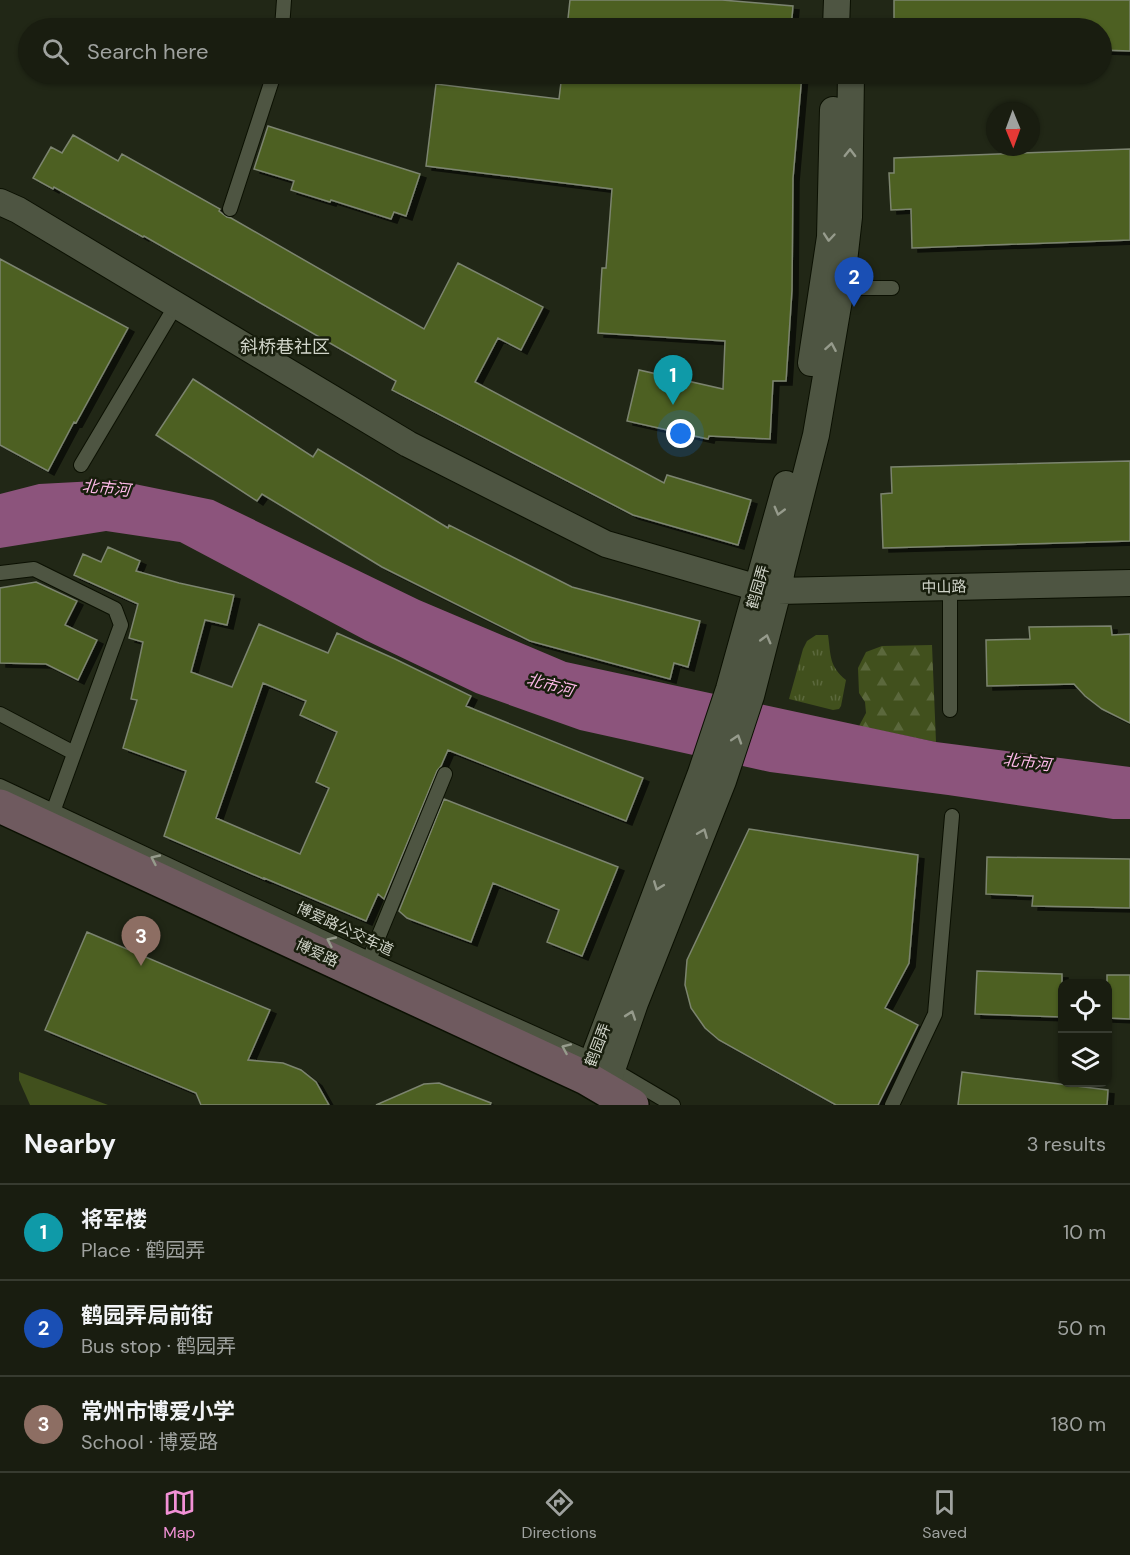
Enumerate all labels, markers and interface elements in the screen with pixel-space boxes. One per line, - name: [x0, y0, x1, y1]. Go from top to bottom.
- search box: [18, 18, 1112, 84]
- icon: search: [39, 35, 72, 68]
- text: Search here: [87, 37, 208, 66]
- north arrow: [986, 102, 1040, 156]
- one-way arrow: [844, 148, 856, 157]
- one-way arrow: [823, 232, 836, 241]
- pin: 2: [834, 258, 874, 307]
- district label: 斜桥巷社区: [240, 335, 330, 359]
- one-way arrow: [824, 342, 837, 352]
- pin: 1: [654, 356, 692, 405]
- your location: [666, 419, 695, 448]
- water label: 北市河: [81, 475, 134, 501]
- one-way arrow: [774, 505, 786, 516]
- street label: 鹤园弄: [742, 563, 774, 611]
- street label: 中山路: [921, 577, 967, 597]
- one-way arrow: [758, 634, 771, 644]
- water label: 北市河: [524, 669, 579, 702]
- one-way arrow: [730, 734, 742, 745]
- water label: 北市河: [1002, 749, 1055, 776]
- one-way arrow: [695, 828, 708, 839]
- one-way arrow: [150, 854, 161, 866]
- one-way arrow: [653, 880, 665, 891]
- street label: 博爱路公交车道: [294, 899, 396, 959]
- pin: 3: [122, 916, 160, 966]
- street label: 博爱路: [293, 935, 341, 971]
- one-way arrow: [327, 937, 338, 949]
- map controls: [1058, 979, 1112, 1087]
- button: locate: [1058, 979, 1112, 1033]
- one-way arrow: [624, 1010, 637, 1021]
- street label: 鹤园弄: [581, 1020, 615, 1070]
- button: layers: [1058, 1033, 1112, 1087]
- one-way arrow: [562, 1043, 573, 1055]
- text: Nearby: [24, 1127, 116, 1161]
- text: 3 results: [1027, 1131, 1106, 1157]
- text: 将军楼: [81, 1205, 147, 1234]
- text: 1: [40, 1219, 47, 1245]
- text: 10 m: [1063, 1219, 1106, 1245]
- text: Place · 鹤园弄: [81, 1237, 205, 1263]
- text: 鹤园弄局前街: [81, 1301, 213, 1330]
- text: 2: [38, 1315, 49, 1341]
- text: 50 m: [1057, 1315, 1106, 1341]
- text: Bus stop · 鹤园弄: [81, 1333, 236, 1359]
- text: 常州市博爱小学: [81, 1397, 235, 1426]
- text: 3: [37, 1411, 50, 1437]
- text: 180 m: [1051, 1411, 1106, 1437]
- text: School · 博爱路: [81, 1429, 218, 1455]
- tab: Map: [163, 1486, 196, 1543]
- tab: Directions: [521, 1486, 597, 1543]
- tab: Saved: [922, 1486, 967, 1543]

